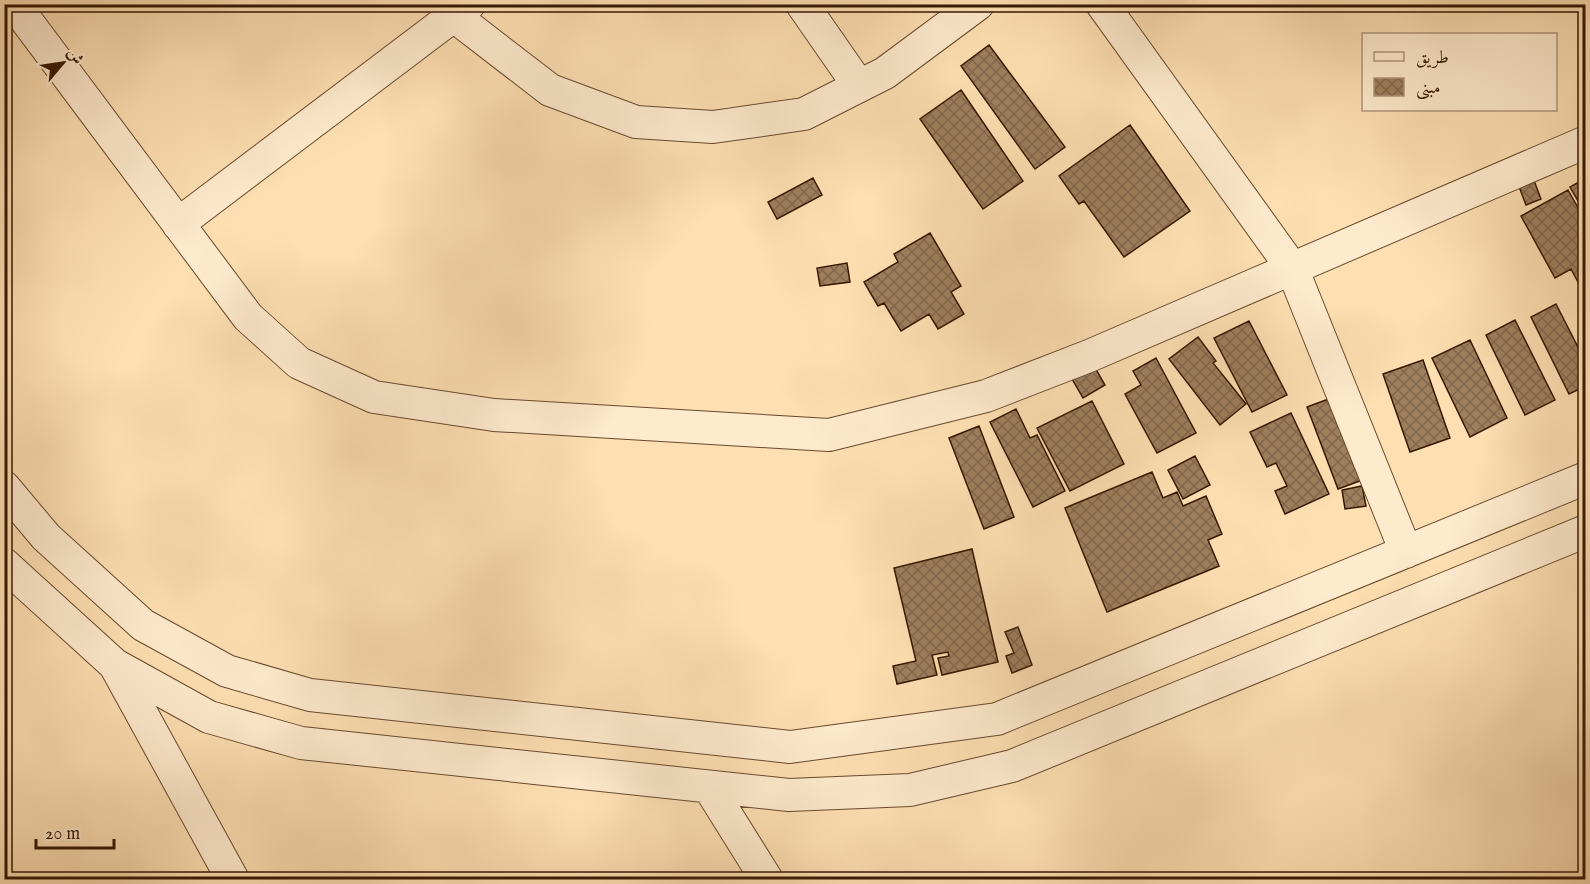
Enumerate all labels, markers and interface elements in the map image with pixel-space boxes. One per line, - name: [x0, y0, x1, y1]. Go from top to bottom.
- north arrow: [33, 33, 93, 93]
- legend: [1362, 33, 1557, 111]
- text: ش: [62, 45, 87, 68]
- text: طريق: [1416, 47, 1449, 70]
- text: مبنى: [1416, 77, 1441, 100]
- scale bar: [36, 812, 114, 850]
- text: 20 m: [45, 823, 80, 846]

